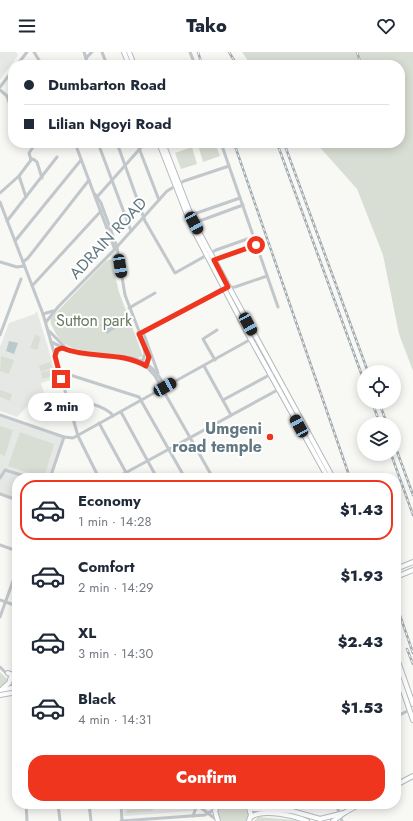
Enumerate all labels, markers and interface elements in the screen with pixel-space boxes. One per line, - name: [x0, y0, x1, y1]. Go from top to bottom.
- text: Tako: [186, 13, 227, 39]
- icon: menu: [16, 15, 38, 37]
- icon: heart: [375, 15, 397, 37]
- text: Dumbarton Road: [48, 74, 166, 96]
- text: Lilian Ngoyi Road: [48, 113, 172, 135]
- street label: ADRAIN ROAD: [64, 192, 152, 284]
- car: [183, 210, 205, 236]
- route start: [247, 236, 265, 254]
- car: [112, 253, 128, 279]
- park label: Sutton park: [56, 309, 133, 332]
- car: [237, 311, 259, 337]
- map controls: [357, 365, 401, 461]
- button: locate: [357, 365, 401, 409]
- route end: [52, 370, 70, 388]
- car: [152, 376, 178, 398]
- callout: 2 min: [28, 393, 94, 421]
- text: 2 min: [44, 397, 78, 416]
- car: [288, 413, 310, 439]
- place label: Umgeni road temple: [172, 417, 262, 458]
- button: layers: [357, 417, 401, 461]
- marker: Umgeni road temple: [265, 432, 275, 442]
- text: Economy: [78, 490, 141, 512]
- icon: car: [30, 492, 66, 528]
- text: $1.43: [340, 499, 383, 521]
- text: 1 min · 14:28: [78, 512, 152, 531]
- text: Comfort: [78, 556, 135, 578]
- icon: car: [30, 558, 66, 594]
- text: $1.93: [341, 565, 383, 587]
- text: 2 min · 14:29: [78, 578, 154, 597]
- text: XL: [78, 622, 96, 644]
- icon: car: [30, 624, 66, 660]
- text: $2.43: [338, 631, 383, 653]
- text: 3 min · 14:30: [78, 644, 153, 663]
- text: Black: [78, 688, 116, 710]
- icon: car: [30, 690, 66, 726]
- text: $1.53: [341, 697, 383, 719]
- text: 4 min · 14:31: [78, 710, 152, 729]
- button: Confirm: [28, 755, 385, 801]

